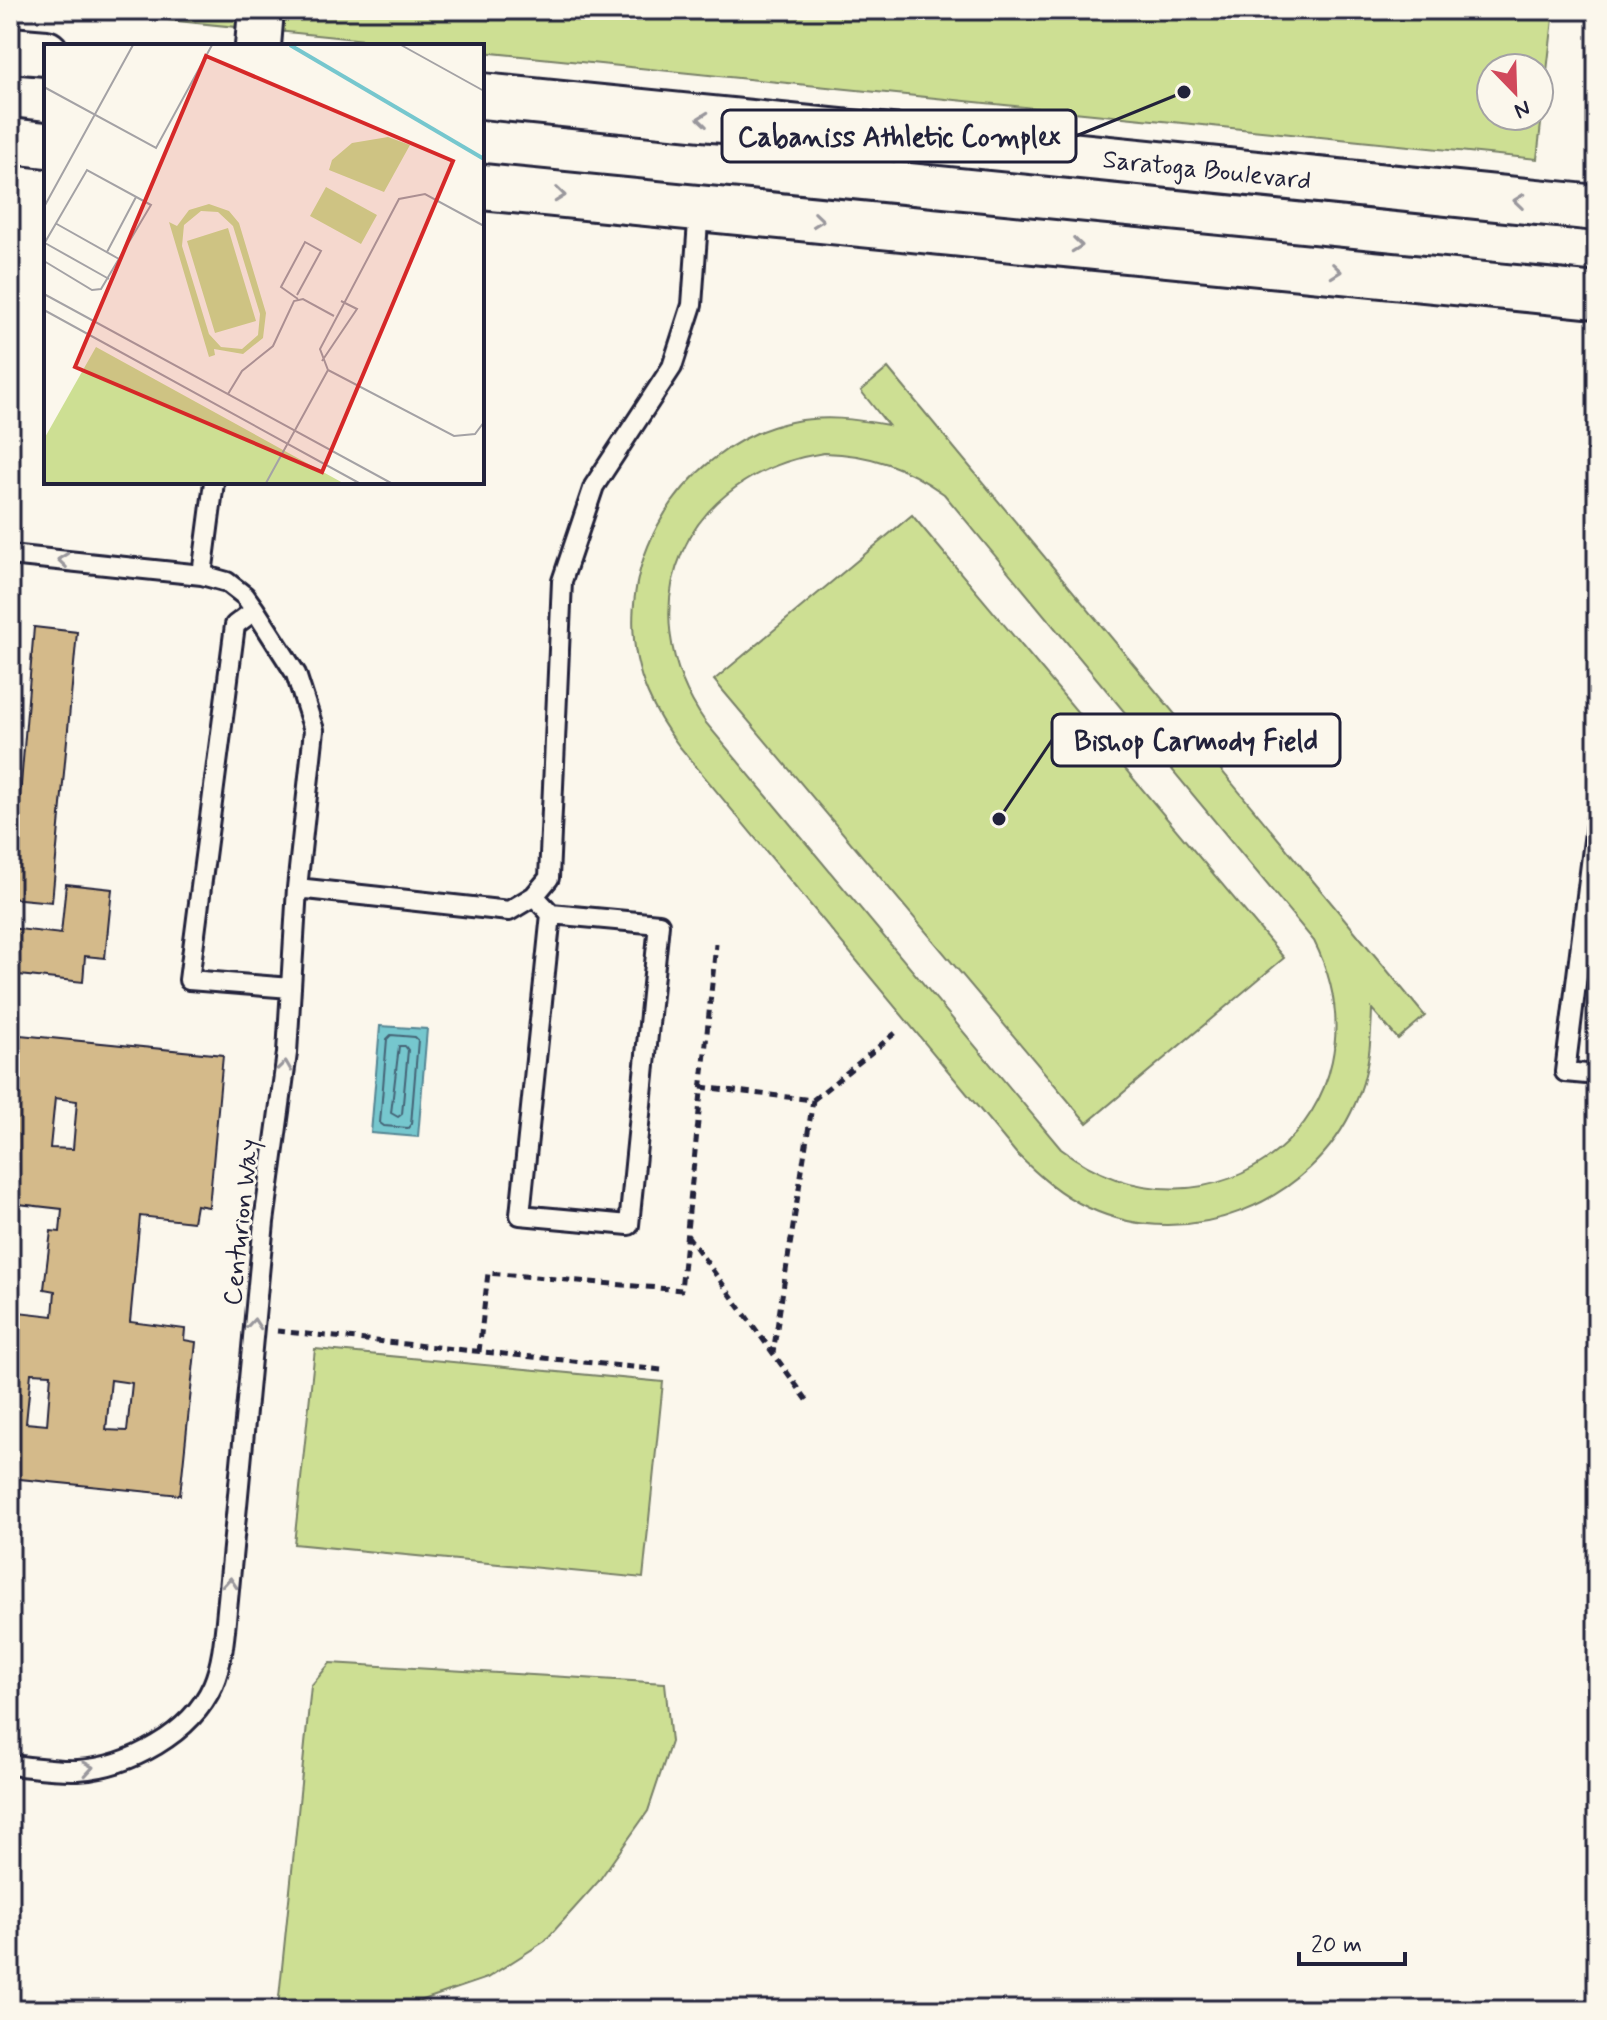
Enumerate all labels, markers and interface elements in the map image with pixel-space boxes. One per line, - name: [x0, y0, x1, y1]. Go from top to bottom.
- inset map: [44, 44, 484, 484]
- north arrow: [1475, 52, 1555, 132]
- text: N: [1510, 93, 1534, 124]
- one-way arrow: [697, 110, 710, 127]
- callout: Cabaniss Athletic Complex: [722, 110, 1076, 162]
- text: Cabaniss Athletic Complex: [738, 120, 1061, 157]
- street label: Saratoga Boulevard: [1101, 143, 1313, 199]
- one-way arrow: [554, 186, 567, 203]
- one-way arrow: [1512, 192, 1525, 209]
- one-way arrow: [812, 211, 825, 228]
- one-way arrow: [1071, 237, 1084, 254]
- one-way arrow: [1330, 262, 1343, 279]
- one-way arrow: [56, 552, 69, 569]
- callout: Bishop Carmody Field: [1052, 714, 1340, 766]
- text: Bishop Carmody Field: [1074, 724, 1318, 761]
- one-way arrow: [276, 1059, 293, 1073]
- street label: Centurion Way: [216, 1137, 268, 1307]
- one-way arrow: [246, 1317, 263, 1330]
- one-way arrow: [221, 1576, 238, 1589]
- one-way arrow: [81, 1760, 94, 1777]
- scale bar: [1299, 1916, 1405, 1966]
- text: 20 m: [1311, 1930, 1362, 1961]

